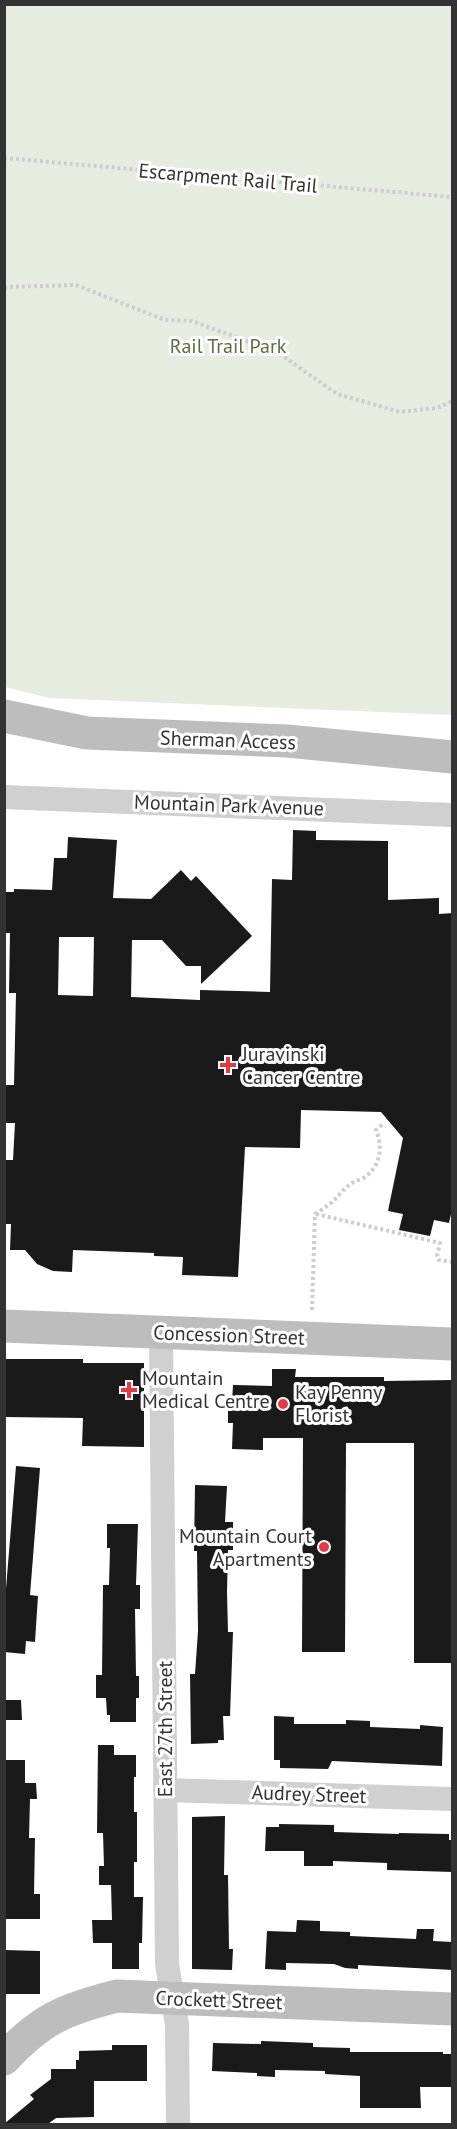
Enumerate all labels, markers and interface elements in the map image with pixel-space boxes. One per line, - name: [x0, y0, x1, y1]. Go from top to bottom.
- street label: Escarpment Rail Trail: [137, 157, 319, 199]
- park label: Rail Trail Park: [170, 333, 287, 359]
- street label: Sherman Access: [160, 725, 296, 755]
- street label: Mountain Park Avenue: [134, 789, 324, 821]
- place label: Juravinski Cancer Centre: [241, 1041, 360, 1090]
- marker: Juravinski Cancer Centre: [219, 1056, 237, 1074]
- street label: Concession Street: [153, 1319, 305, 1351]
- place label: Mountain Medical Centre: [142, 1365, 270, 1414]
- place label: Kay Penny Florist: [295, 1379, 383, 1428]
- marker: Mountain Medical Centre: [120, 1381, 138, 1399]
- marker: Kay Penny Florist: [276, 1397, 290, 1411]
- place label: Mountain Court Apartments: [179, 1523, 312, 1572]
- marker: Mountain Court Apartments: [317, 1540, 331, 1554]
- street label: East 27th Street: [152, 1660, 178, 1797]
- street label: Audrey Street: [251, 1779, 367, 1809]
- street label: Crockett Street: [155, 1985, 283, 2015]

